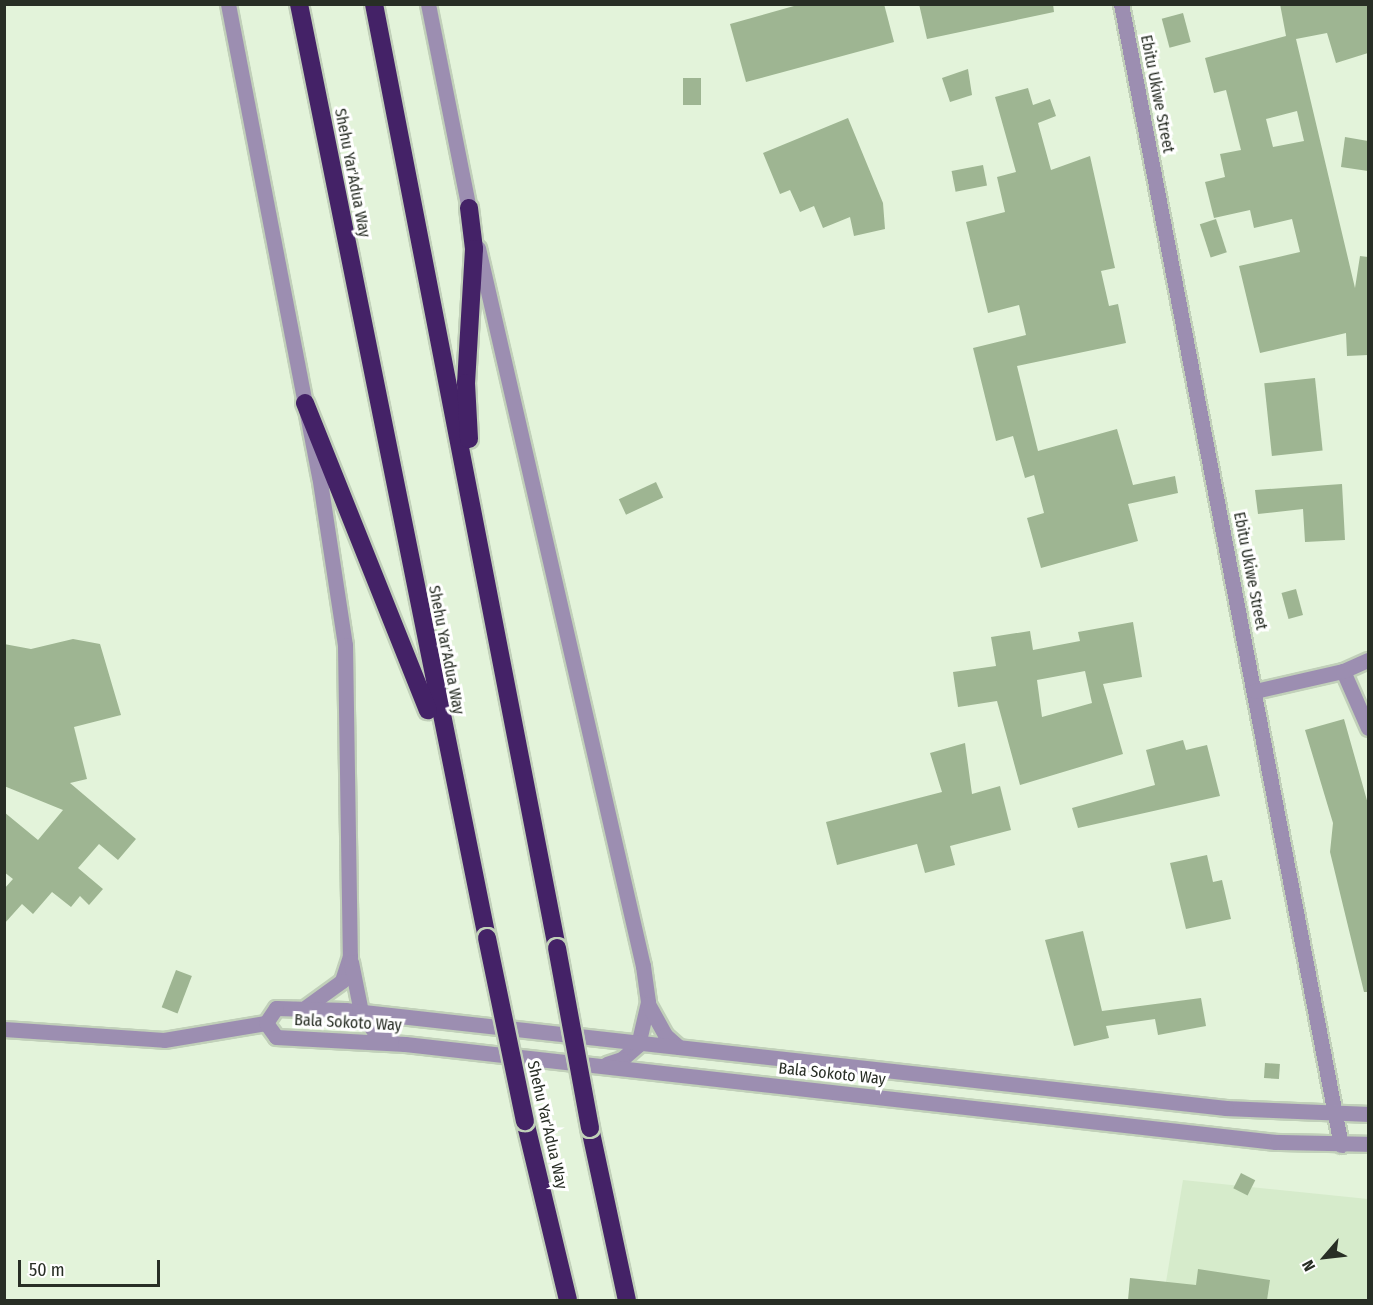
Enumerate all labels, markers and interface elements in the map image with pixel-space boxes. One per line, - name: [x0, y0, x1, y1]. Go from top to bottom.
- street label: Ebitu Ukiwe Street: [1136, 33, 1178, 155]
- street label: Shehu Yar'Adua Way: [330, 107, 374, 239]
- street label: Ebitu Ukiwe Street: [1229, 510, 1271, 632]
- street label: Shehu Yar'Adua Way: [424, 584, 468, 716]
- street label: Bala Sokoto Way: [294, 1011, 402, 1035]
- street label: Shehu Yar'Adua Way: [523, 1059, 571, 1191]
- street label: Bala Sokoto Way: [777, 1059, 887, 1089]
- north arrow: [1295, 1227, 1355, 1287]
- scale bar: [21, 1248, 164, 1286]
- text: N: [1298, 1257, 1319, 1274]
- text: 50 m: [29, 1259, 65, 1281]

